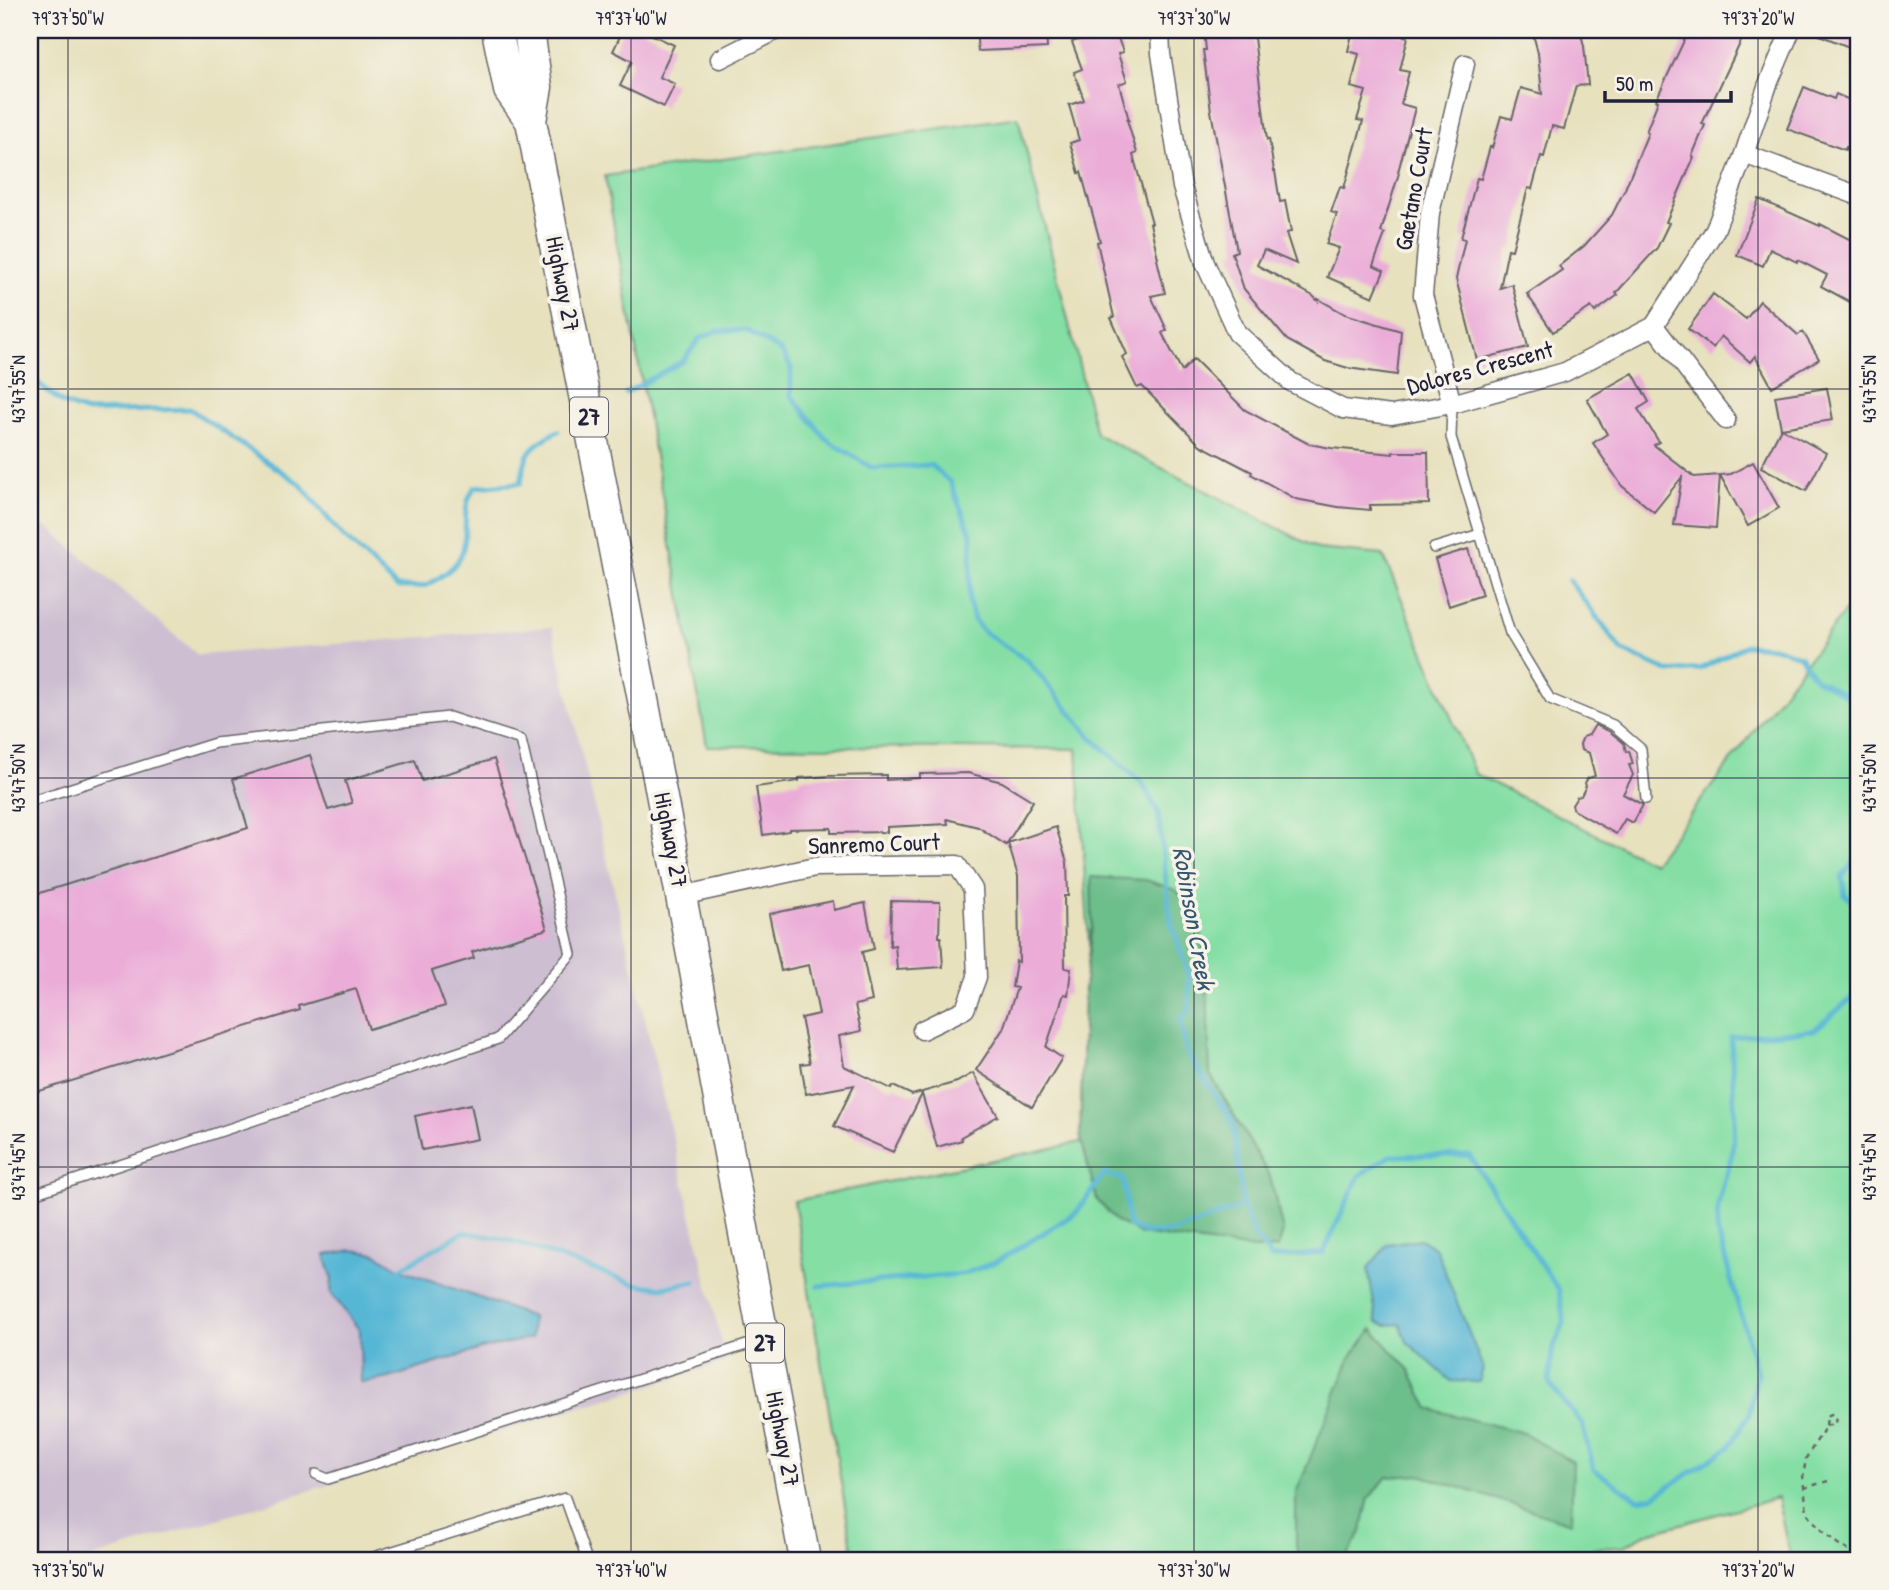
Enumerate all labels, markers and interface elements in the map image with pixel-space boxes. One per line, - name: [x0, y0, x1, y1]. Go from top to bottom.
- text: 79°37'50"W: [32, 6, 104, 31]
- text: 79°37'40"W: [596, 6, 666, 31]
- text: 79°37'30"W: [1158, 6, 1230, 31]
- text: 79°37'20"W: [1722, 6, 1794, 31]
- scale bar: [1605, 60, 1731, 104]
- text: 50 m: [1616, 69, 1653, 98]
- street label: Gaetano Court: [1386, 124, 1440, 253]
- street label: Highway 27: [539, 233, 589, 334]
- street label: Dolores Crescent: [1403, 332, 1557, 402]
- text: 43°47'55"N: [6, 355, 31, 423]
- text: 43°47'55"N: [1857, 355, 1882, 423]
- road number: 27: [570, 398, 608, 436]
- text: 43°47'50"N: [6, 744, 31, 812]
- text: 43°47'50"N: [1857, 744, 1882, 812]
- street label: Highway 27: [647, 789, 697, 890]
- street label: Sanremo Court: [808, 825, 941, 861]
- water label: Robinson Creek: [1165, 844, 1225, 994]
- text: 43°47'45"N: [6, 1134, 31, 1201]
- text: 43°47'45"N: [1857, 1134, 1882, 1201]
- road number: 27: [746, 1324, 784, 1362]
- street label: Highway 27: [759, 1388, 809, 1489]
- text: 79°37'50"W: [32, 1558, 104, 1583]
- text: 79°37'40"W: [596, 1558, 666, 1583]
- text: 79°37'30"W: [1158, 1558, 1230, 1583]
- text: 79°37'20"W: [1722, 1558, 1794, 1583]

